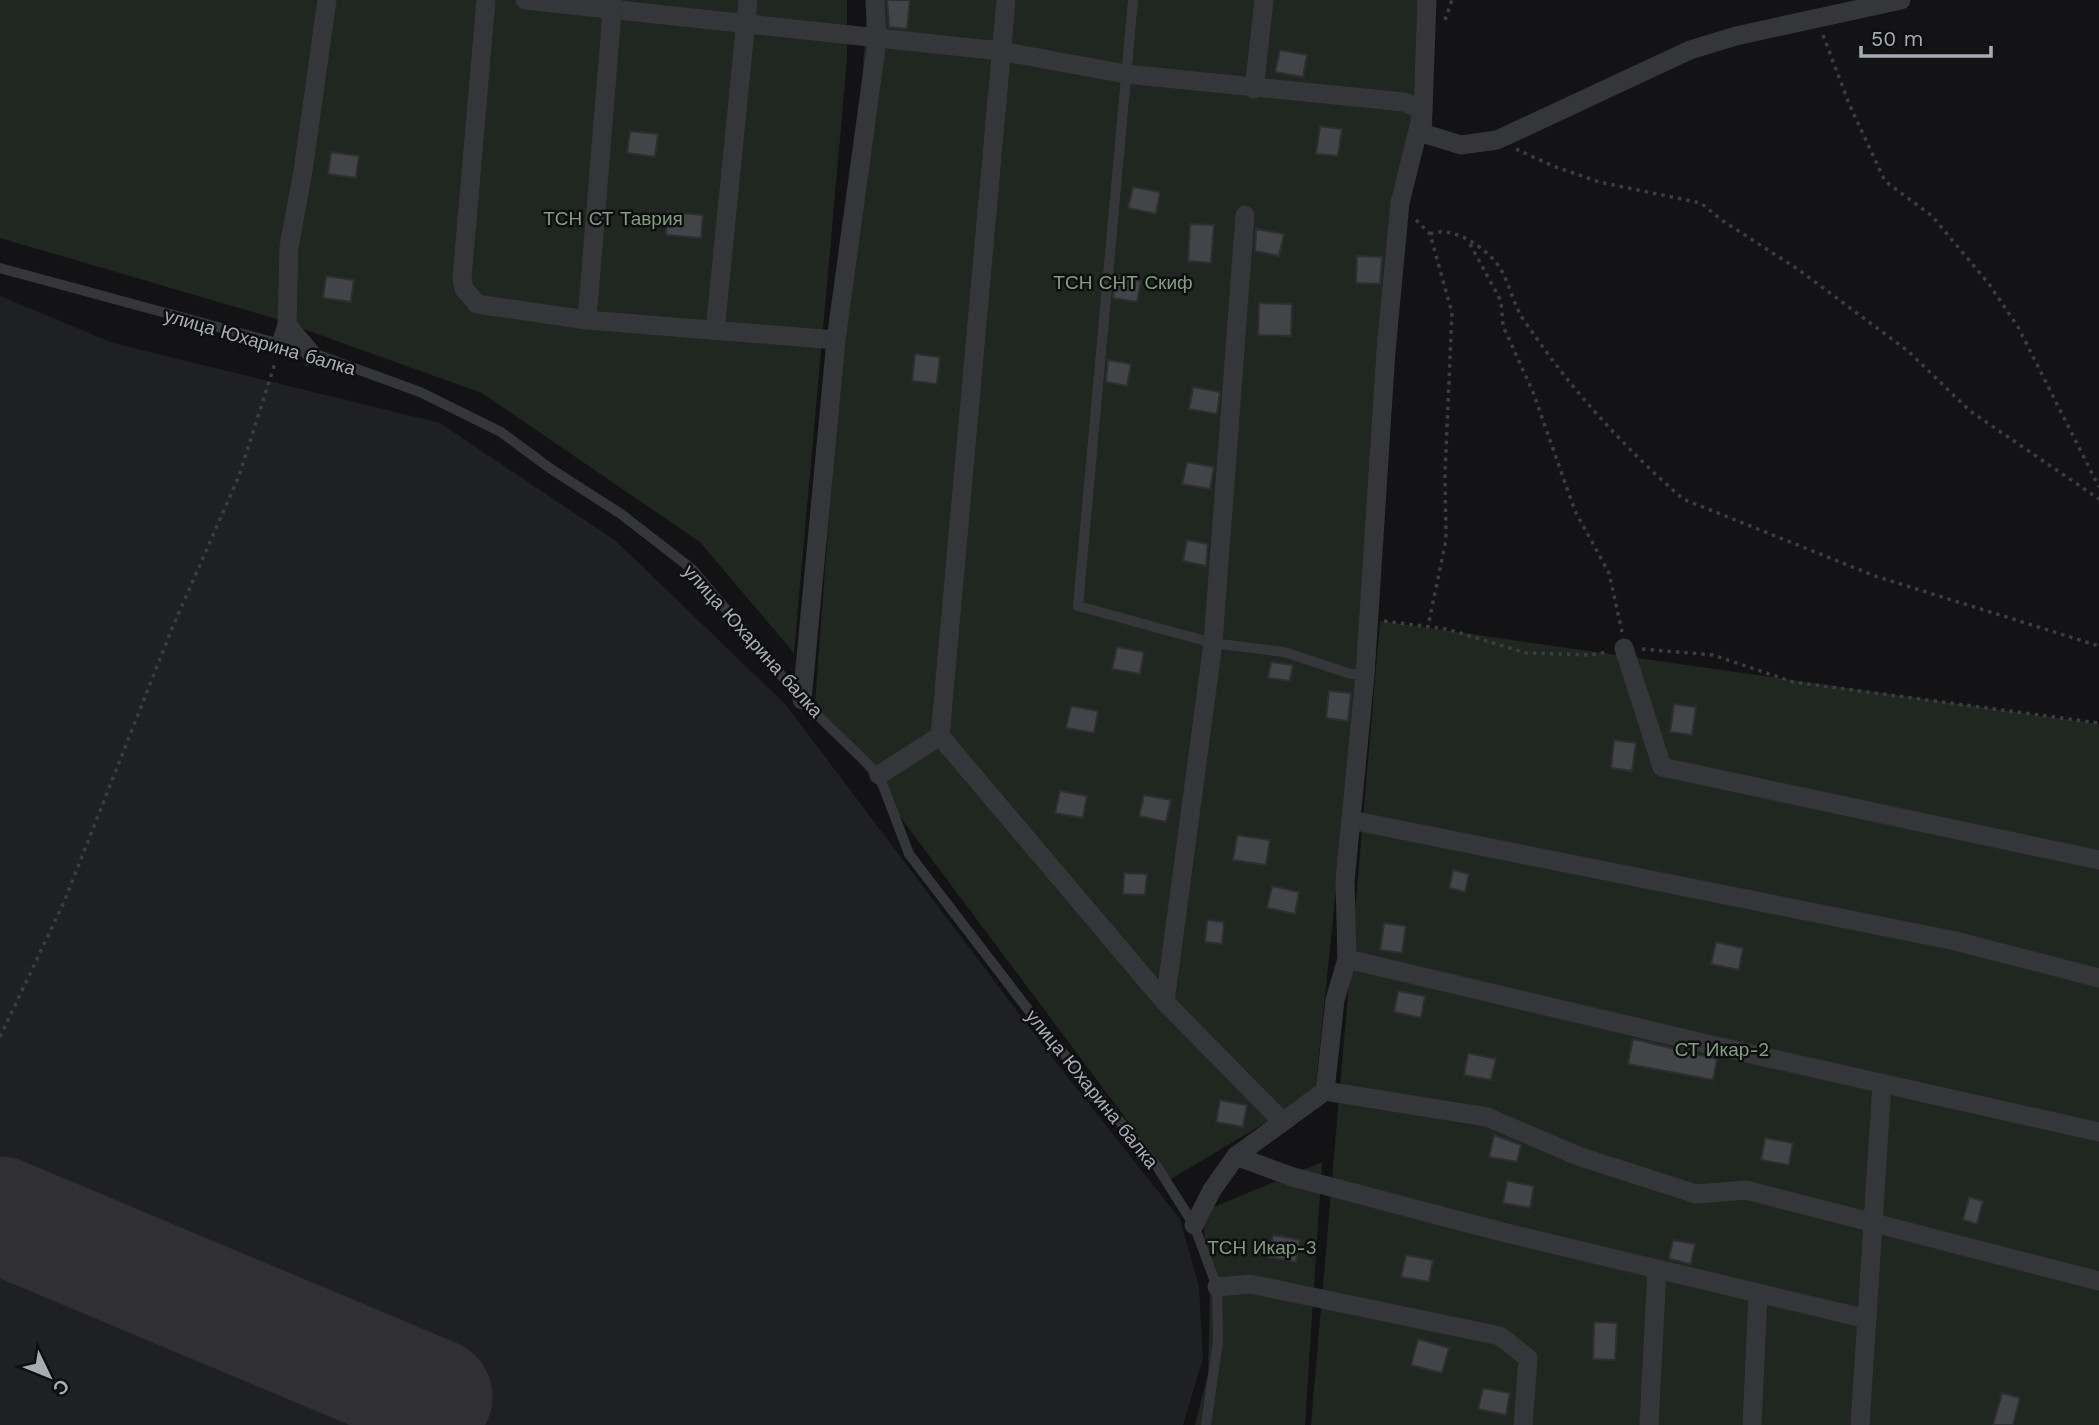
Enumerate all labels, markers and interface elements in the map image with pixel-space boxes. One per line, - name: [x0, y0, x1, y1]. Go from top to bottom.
- scale bar: [1861, 14, 1990, 58]
- text: 50 m: [1871, 26, 1923, 51]
- park label: ТСН СТ Таврия: [543, 207, 683, 230]
- park label: ТСН СНТ Скиф: [1053, 271, 1193, 294]
- street label: улица Юхарина балка: [162, 304, 359, 380]
- street label: улица Юхарина балка: [678, 560, 828, 723]
- street label: улица Юхарина балка: [1021, 1005, 1163, 1173]
- park label: СТ Икар-2: [1675, 1038, 1769, 1061]
- park label: ТСН Икар-3: [1207, 1236, 1317, 1259]
- north arrow: [14, 1341, 84, 1411]
- text: С: [48, 1374, 74, 1400]

